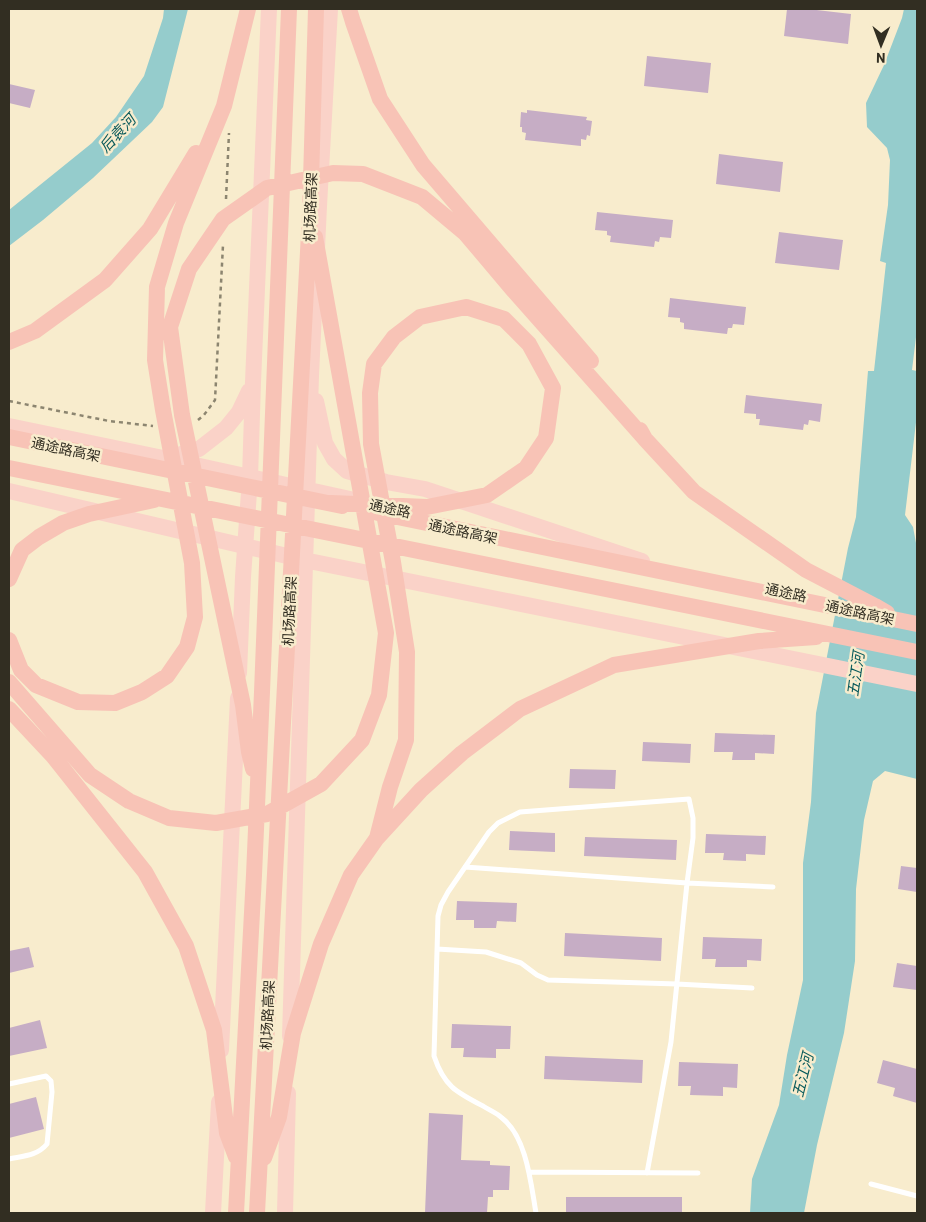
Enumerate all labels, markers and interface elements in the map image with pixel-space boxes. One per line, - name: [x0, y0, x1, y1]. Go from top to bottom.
- north arrow: [856, 20, 906, 70]
- text: N: [876, 50, 886, 67]
- water label: 后袁河: [95, 108, 141, 156]
- street label: 机场路高架: [300, 172, 320, 242]
- street label: 通途路高架: [30, 433, 102, 465]
- street label: 通途路: [368, 495, 412, 521]
- street label: 通途路高架: [427, 515, 499, 547]
- street label: 机场路高架: [279, 576, 299, 646]
- street label: 通途路: [764, 579, 808, 605]
- street label: 通途路高架: [824, 596, 896, 628]
- water label: 五江河: [843, 648, 867, 698]
- street label: 机场路高架: [257, 980, 277, 1050]
- water label: 五江河: [788, 1048, 817, 1099]

